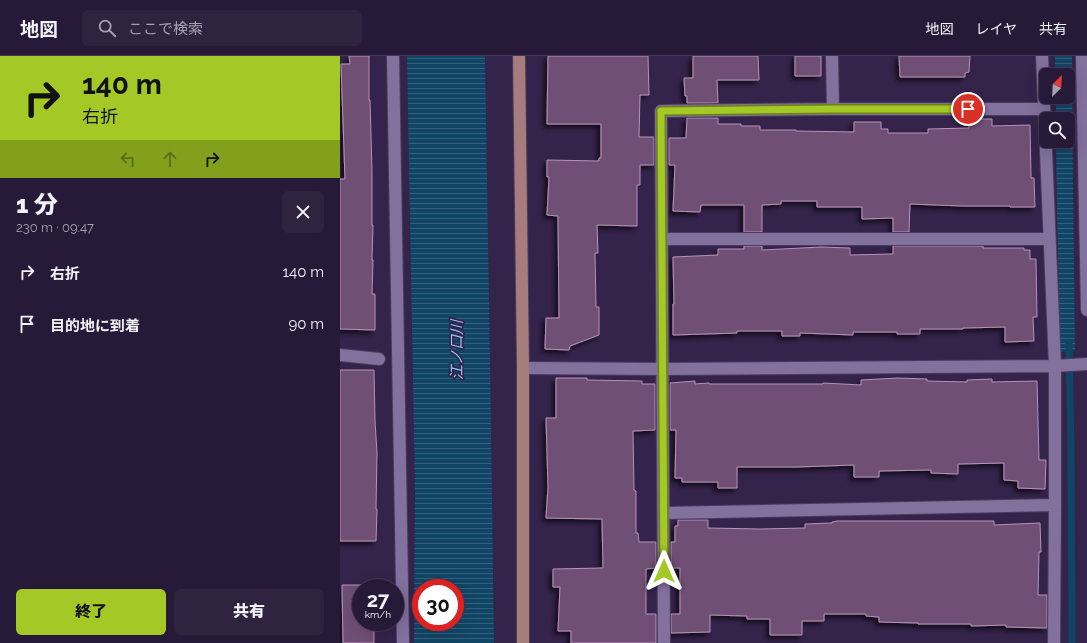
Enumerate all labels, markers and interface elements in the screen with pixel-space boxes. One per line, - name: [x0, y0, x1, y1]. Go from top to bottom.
- search box: [82, 10, 362, 46]
- icon: search: [96, 17, 118, 39]
- text: 地図: [20, 18, 58, 40]
- text: ここで検索: [128, 20, 203, 38]
- text: 地図: [925, 21, 953, 37]
- text: レイヤ: [975, 21, 1017, 37]
- text: 共有: [1039, 21, 1067, 37]
- text: 140 m: [82, 68, 162, 101]
- north arrow: [1039, 68, 1075, 104]
- map controls: [1039, 68, 1075, 148]
- icon: right: [16, 72, 68, 124]
- pin: [951, 92, 985, 126]
- icon: arrive: [957, 98, 979, 120]
- text: 右折: [82, 106, 118, 127]
- button: search: [1039, 112, 1075, 148]
- icon: left: [117, 148, 139, 170]
- icon: ahead: [159, 148, 181, 170]
- icon: right: [201, 148, 223, 170]
- text: 1 分: [16, 190, 58, 219]
- button: close: [282, 191, 324, 233]
- text: 230 m · 09:47: [16, 220, 94, 235]
- icon: right: [16, 261, 38, 283]
- text: 140 m: [283, 263, 324, 281]
- text: 右折: [50, 265, 80, 283]
- icon: arrive: [16, 313, 38, 335]
- text: 90 m: [288, 315, 324, 333]
- text: 目的地に到着: [50, 317, 140, 335]
- water label: 江ノ口川: [448, 318, 466, 380]
- position arrow: [643, 550, 685, 592]
- speed limit sign: 30: [412, 579, 464, 631]
- text: 27: [367, 588, 389, 612]
- button: 終了: [16, 589, 166, 635]
- button: 共有: [174, 589, 324, 635]
- text: km/h: [365, 609, 391, 620]

